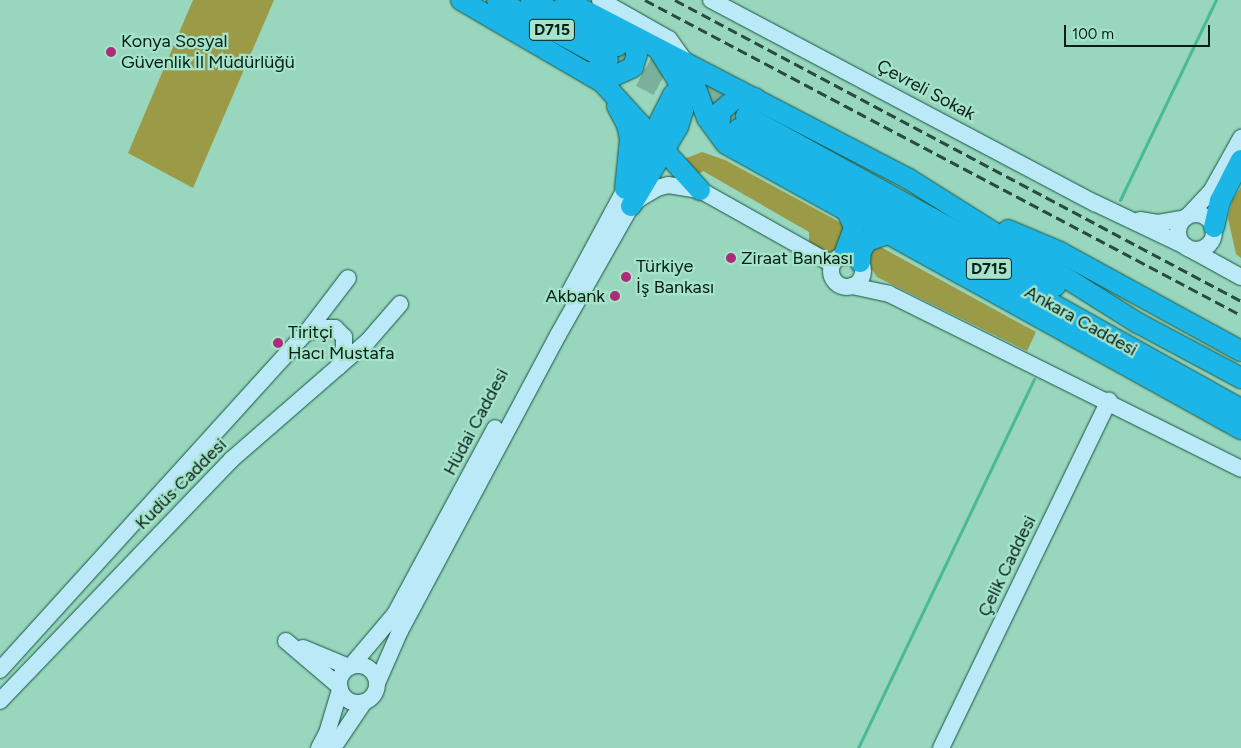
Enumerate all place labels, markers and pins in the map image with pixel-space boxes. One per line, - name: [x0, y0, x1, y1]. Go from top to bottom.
- place label: Konya Sosyal Güvenlik İl Müdürlüğü: [121, 31, 295, 74]
- marker: Konya Sosyal Güvenlik İl Müdürlüğü: [105, 46, 117, 58]
- place label: Ziraat Bankası: [741, 247, 853, 269]
- marker: Ziraat Bankası: [725, 252, 737, 264]
- place label: Türkiye İş Bankası: [636, 256, 714, 298]
- marker: Türkiye İş Bankası: [620, 271, 632, 283]
- place label: Akbank: [546, 285, 605, 307]
- marker: Akbank: [609, 290, 621, 302]
- place label: Tiritçi Hacı Mustafa: [288, 322, 394, 364]
- marker: Tiritçi Hacı Mustafa: [272, 337, 284, 349]

